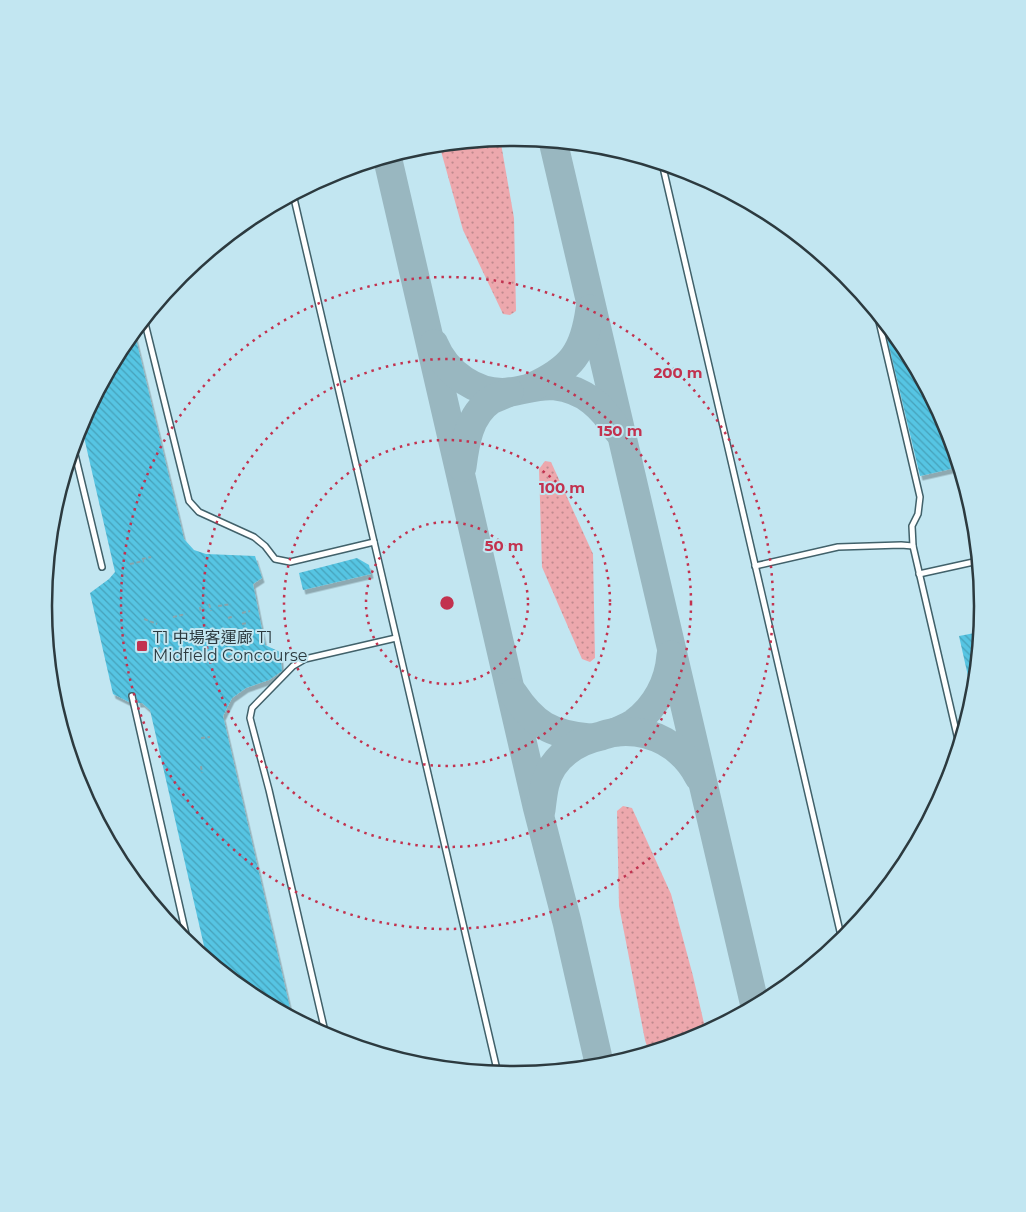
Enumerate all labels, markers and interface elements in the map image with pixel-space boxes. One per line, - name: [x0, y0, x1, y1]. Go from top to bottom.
- text: 200 m: [653, 363, 703, 382]
- text: 150 m: [598, 421, 642, 440]
- text: 100 m: [539, 478, 585, 497]
- text: 50 m: [484, 536, 524, 555]
- centre of rings: [438, 594, 456, 612]
- place label: T1 中場客運廊 T1 Midfield Concourse: [153, 628, 307, 665]
- marker: T1 中場客運廊 T1 Midfield Concourse: [135, 639, 149, 653]

